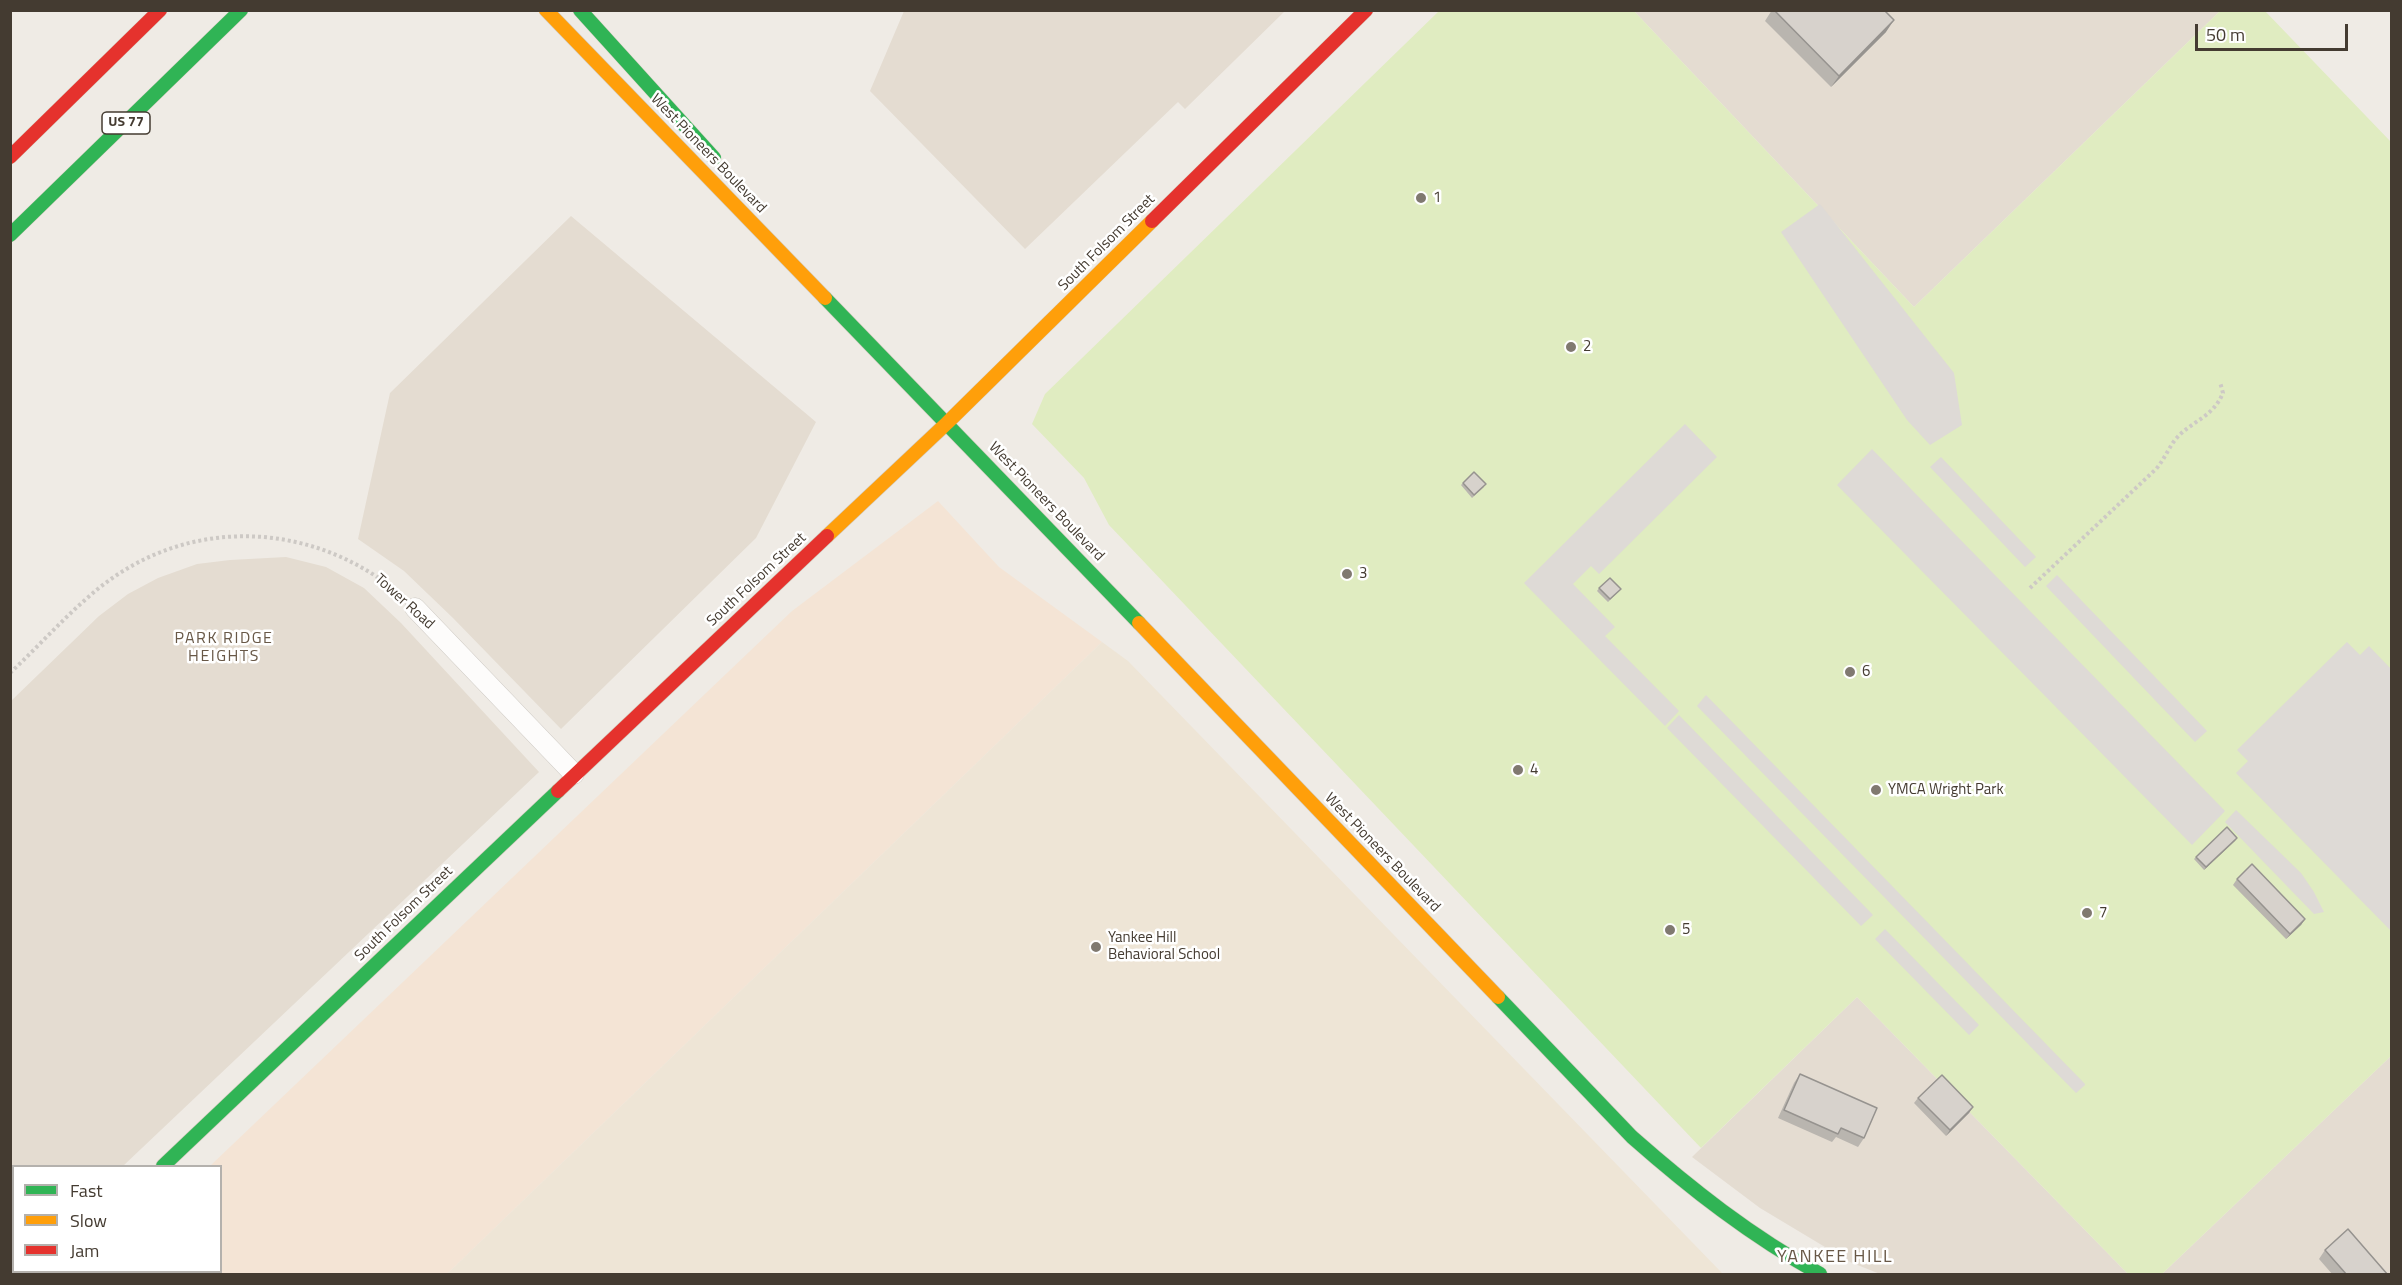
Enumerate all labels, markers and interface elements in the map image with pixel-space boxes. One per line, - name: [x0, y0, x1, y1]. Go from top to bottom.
- scale bar: [2198, 12, 2351, 50]
- text: 50 m: [2206, 21, 2245, 48]
- street label: West Pioneers Boulevard: [646, 91, 770, 217]
- road number: US 77: [102, 112, 150, 134]
- place label: 1: [1433, 189, 1441, 207]
- street label: South Folsom Street: [1055, 191, 1159, 295]
- marker: 1: [1414, 191, 1428, 205]
- place label: 2: [1583, 338, 1591, 356]
- marker: 2: [1564, 340, 1578, 354]
- street label: West Pioneers Boulevard: [984, 439, 1108, 565]
- street label: South Folsom Street: [704, 529, 810, 631]
- place label: 3: [1359, 565, 1367, 583]
- marker: 3: [1340, 567, 1354, 581]
- street label: Tower Road: [370, 570, 438, 634]
- district label: PARK RIDGE HEIGHTS: [175, 629, 273, 667]
- place label: 6: [1862, 663, 1870, 681]
- marker: 6: [1843, 665, 1857, 679]
- place label: 4: [1530, 761, 1538, 779]
- marker: 4: [1511, 763, 1525, 777]
- place label: YMCA Wright Park: [1888, 781, 2004, 799]
- marker: YMCA Wright Park: [1869, 783, 1883, 797]
- street label: West Pioneers Boulevard: [1320, 790, 1444, 916]
- street label: South Folsom Street: [351, 863, 457, 965]
- place label: 7: [2099, 904, 2107, 922]
- marker: 7: [2080, 906, 2094, 920]
- place label: 5: [1682, 921, 1690, 939]
- marker: 5: [1663, 923, 1677, 937]
- place label: Yankee Hill Behavioral School: [1108, 929, 1220, 964]
- marker: Yankee Hill Behavioral School: [1089, 940, 1103, 954]
- legend: [12, 1165, 222, 1273]
- text: Fast: [70, 1177, 103, 1204]
- text: Slow: [70, 1207, 107, 1234]
- text: Jam: [70, 1237, 99, 1264]
- district label: YANKEE HILL: [1777, 1247, 1893, 1269]

